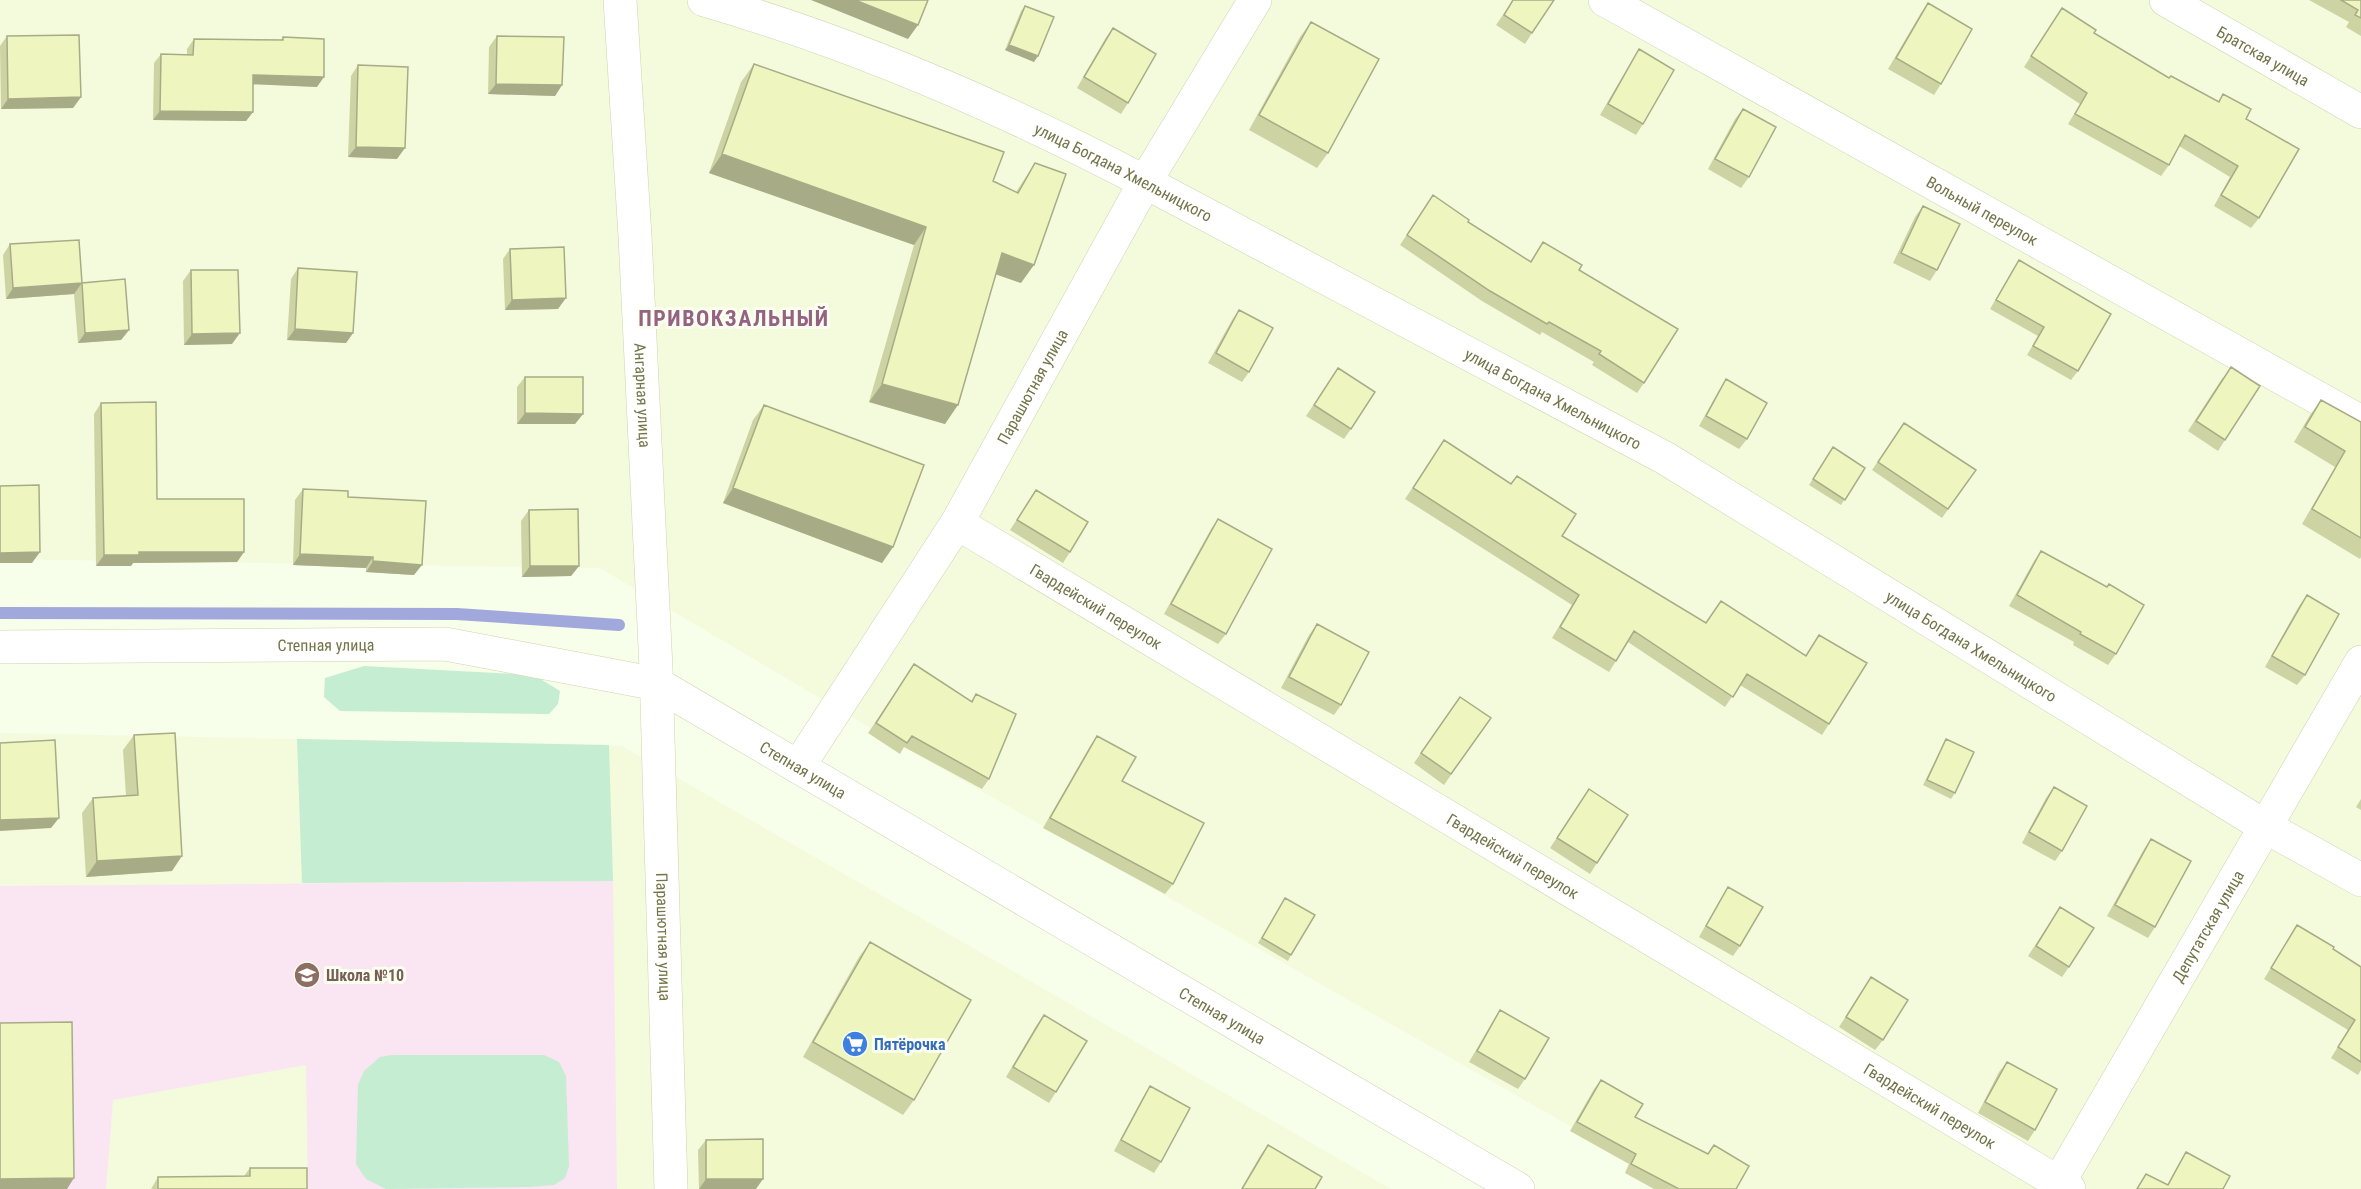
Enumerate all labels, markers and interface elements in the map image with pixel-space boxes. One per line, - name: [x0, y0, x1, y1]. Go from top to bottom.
- street label: Братская улица: [2213, 22, 2312, 90]
- street label: улица Богдана Хмельницкого: [1031, 119, 1215, 226]
- street label: Вольный переулок: [1923, 172, 2041, 250]
- district label: ПРИВОКЗАЛЬНЫЙ: [638, 306, 830, 331]
- street label: Парашютная улица: [993, 326, 1072, 448]
- street label: Ангарная улица: [630, 343, 654, 448]
- street label: улица Богдана Хмельницкого: [1461, 345, 1644, 454]
- street label: Гвардейский переулок: [1026, 560, 1165, 654]
- street label: улица Богдана Хмельницкого: [1882, 587, 2060, 706]
- street label: Степная улица: [278, 635, 374, 655]
- street label: Степная улица: [756, 737, 849, 803]
- street label: Гвардейский переулок: [1443, 810, 1582, 903]
- street label: Депутатская улица: [2168, 867, 2248, 986]
- street label: Парашютная улица: [652, 872, 675, 1001]
- school or university icon: Школа №10: [292, 960, 322, 990]
- place label: Школа №10: [326, 966, 404, 985]
- street label: Степная улица: [1175, 983, 1269, 1049]
- supermarket icon: Пятёрочка: [840, 1029, 870, 1059]
- place label: Пятёрочка: [874, 1035, 946, 1054]
- street label: Гвардейский переулок: [1860, 1059, 1999, 1153]

